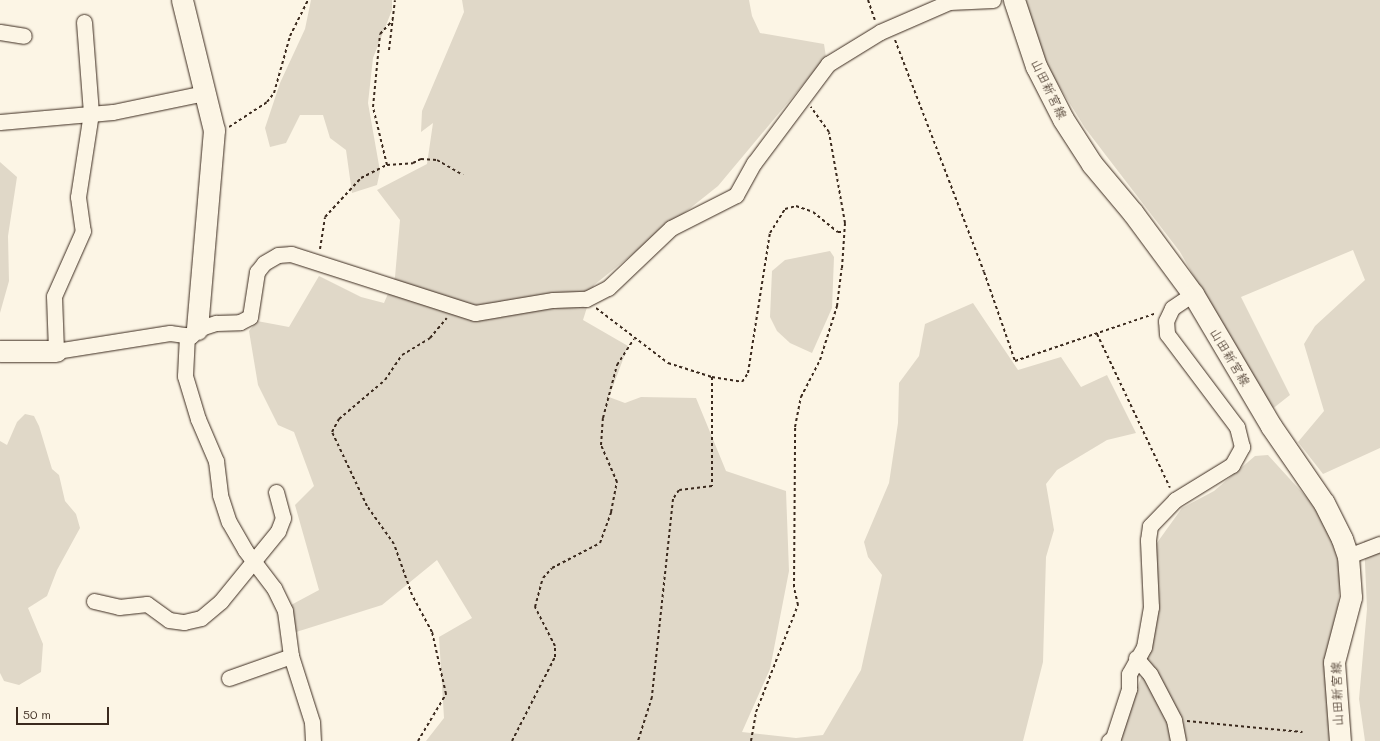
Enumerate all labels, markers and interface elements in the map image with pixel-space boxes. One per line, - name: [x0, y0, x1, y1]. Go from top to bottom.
- street label: 山田新宮線: [1028, 56, 1070, 122]
- street label: 山田新宮線: [1207, 325, 1253, 389]
- street label: 山田新宮線: [1328, 661, 1346, 727]
- scale bar: [18, 699, 111, 725]
- text: 50 m: [23, 706, 51, 722]

